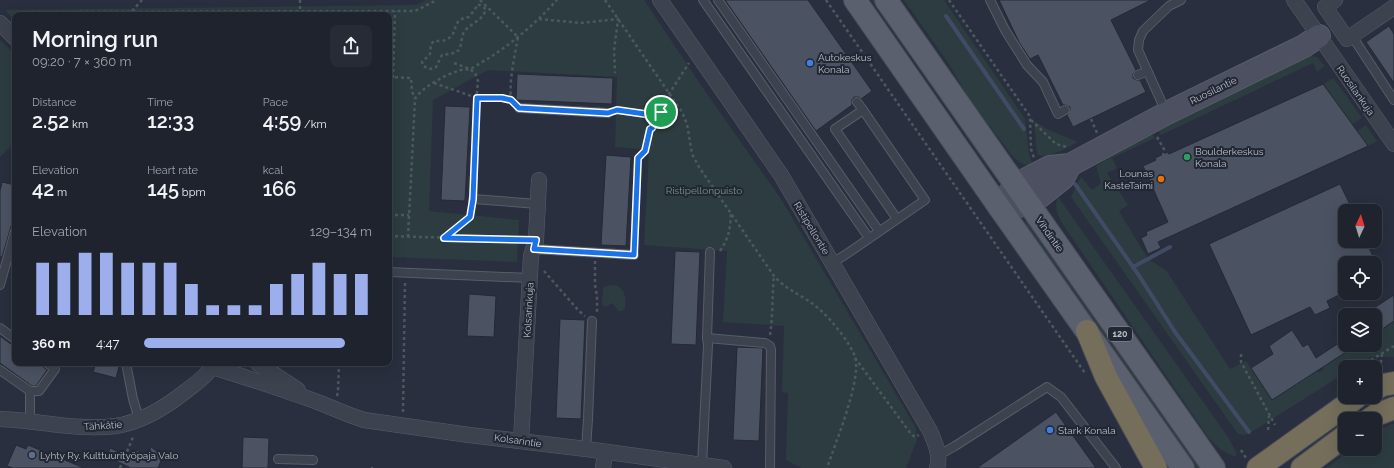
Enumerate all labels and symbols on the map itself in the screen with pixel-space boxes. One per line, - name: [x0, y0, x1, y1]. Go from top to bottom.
- place label: Autokeskus Konala: [818, 52, 872, 75]
- marker: Autokeskus Konala: [805, 58, 815, 68]
- street label: Ruosilankuja: [1334, 63, 1377, 117]
- street label: Ruosilantie: [1188, 74, 1239, 107]
- pin: [644, 95, 678, 129]
- place label: Boulderkeskus Konala: [1195, 146, 1264, 169]
- marker: Boulderkeskus Konala: [1182, 152, 1192, 162]
- place label: Lounas KasteTaimi: [1104, 168, 1153, 191]
- marker: Lounas KasteTaimi: [1156, 174, 1166, 184]
- park label: Ristipellonpuisto: [666, 185, 742, 196]
- street label: Ristipellontie: [791, 200, 832, 257]
- north arrow: [1338, 204, 1382, 248]
- street label: Vihdintie: [1034, 215, 1066, 254]
- street label: Kolsarinkuja: [522, 282, 535, 338]
- road number: 120: [1108, 327, 1132, 341]
- street label: Tähkätie: [83, 419, 123, 432]
- marker: Stark Konala: [1045, 425, 1055, 435]
- place label: Stark Konala: [1058, 425, 1116, 436]
- street label: Kolsarintie: [493, 432, 543, 449]
- marker: Lyhty Ry. Kulttuurityöpaja Valo: [27, 450, 37, 460]
- place label: Lyhty Ry. Kulttuurityöpaja Valo: [40, 450, 179, 461]

